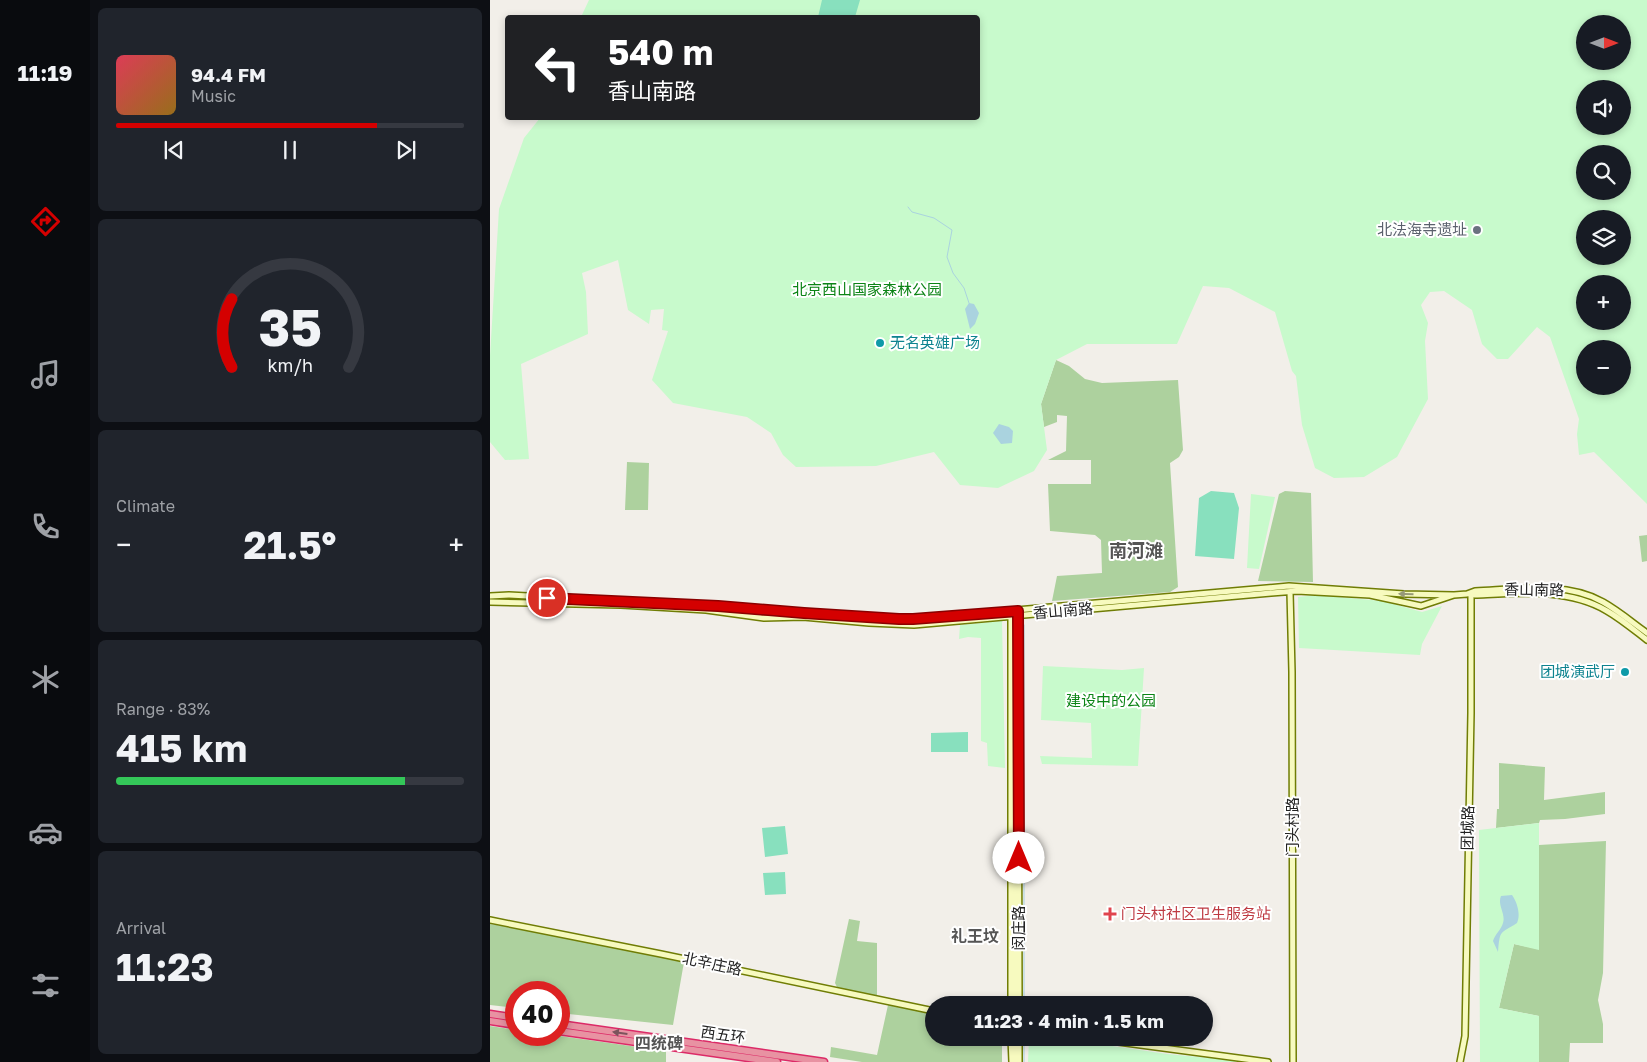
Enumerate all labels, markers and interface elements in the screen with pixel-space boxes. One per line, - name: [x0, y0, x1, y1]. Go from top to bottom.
- north arrow: [1576, 15, 1631, 70]
- map controls: [1576, 15, 1631, 395]
- text: 540 m: [608, 31, 713, 73]
- icon: left: [525, 35, 590, 100]
- text: 11:19: [17, 59, 73, 86]
- text: 94.4 FM: [191, 63, 266, 86]
- text: 香山南路: [608, 77, 696, 104]
- button: sound: [1576, 80, 1631, 135]
- text: Music: [191, 86, 236, 106]
- icon: previous: [160, 136, 188, 164]
- icon: pause: [276, 136, 304, 164]
- icon: next: [392, 136, 420, 164]
- button: search: [1576, 145, 1631, 200]
- icon: directions: [28, 204, 63, 239]
- button: layers: [1576, 210, 1631, 265]
- place label: 北法海寺遗址: [1377, 220, 1467, 238]
- marker: 北法海寺遗址: [1471, 224, 1483, 236]
- button: +: [1576, 275, 1631, 330]
- park label: 北京西山国家森林公园: [792, 280, 942, 298]
- text: 35: [258, 295, 322, 357]
- place label: 无名英雄广场: [890, 333, 980, 351]
- marker: 无名英雄广场: [874, 337, 886, 349]
- button: −: [1576, 340, 1631, 395]
- text: km/h: [267, 354, 313, 376]
- icon: music: [28, 357, 63, 392]
- text: Climate: [116, 496, 175, 516]
- icon: phone: [28, 509, 63, 544]
- text: 21.5°: [244, 522, 336, 567]
- text: −: [116, 528, 131, 561]
- text: +: [449, 528, 464, 561]
- district label: 南河滩: [1109, 539, 1163, 561]
- pin: [526, 577, 568, 619]
- street label: 香山南路: [1504, 579, 1564, 599]
- icon: arrive: [533, 584, 561, 612]
- one-way arrow: [1398, 590, 1414, 598]
- street label: 香山南路: [1032, 598, 1094, 622]
- icon: climate: [28, 662, 63, 697]
- place label: 团城演武厅: [1540, 662, 1615, 680]
- marker: 团城演武厅: [1619, 666, 1631, 678]
- park label: 建设中的公园: [1066, 691, 1156, 709]
- text: Range · 83%: [116, 699, 210, 719]
- text: 415 km: [116, 725, 247, 770]
- street label: 门头村路: [1283, 797, 1301, 857]
- street label: 团城路: [1458, 805, 1476, 851]
- icon: car: [28, 815, 63, 850]
- position arrow: [992, 831, 1044, 883]
- place label: 门头村社区卫生服务站: [1121, 904, 1271, 922]
- street label: 闵庄路: [1009, 905, 1027, 951]
- marker: 门头村社区卫生服务站: [1103, 907, 1117, 921]
- text: Arrival: [116, 918, 166, 938]
- district label: 礼王坟: [951, 926, 999, 946]
- text: 11:23: [116, 944, 214, 989]
- street label: 北辛庄路: [681, 948, 743, 978]
- icon: filters: [28, 968, 63, 1003]
- speed limit sign: 40: [505, 981, 570, 1046]
- text: 11:23 · 4 min · 1.5 km: [974, 1009, 1164, 1032]
- street label: 西五环: [700, 1022, 747, 1046]
- one-way arrow: [612, 1028, 628, 1036]
- district label: 四统碑: [635, 1033, 683, 1053]

